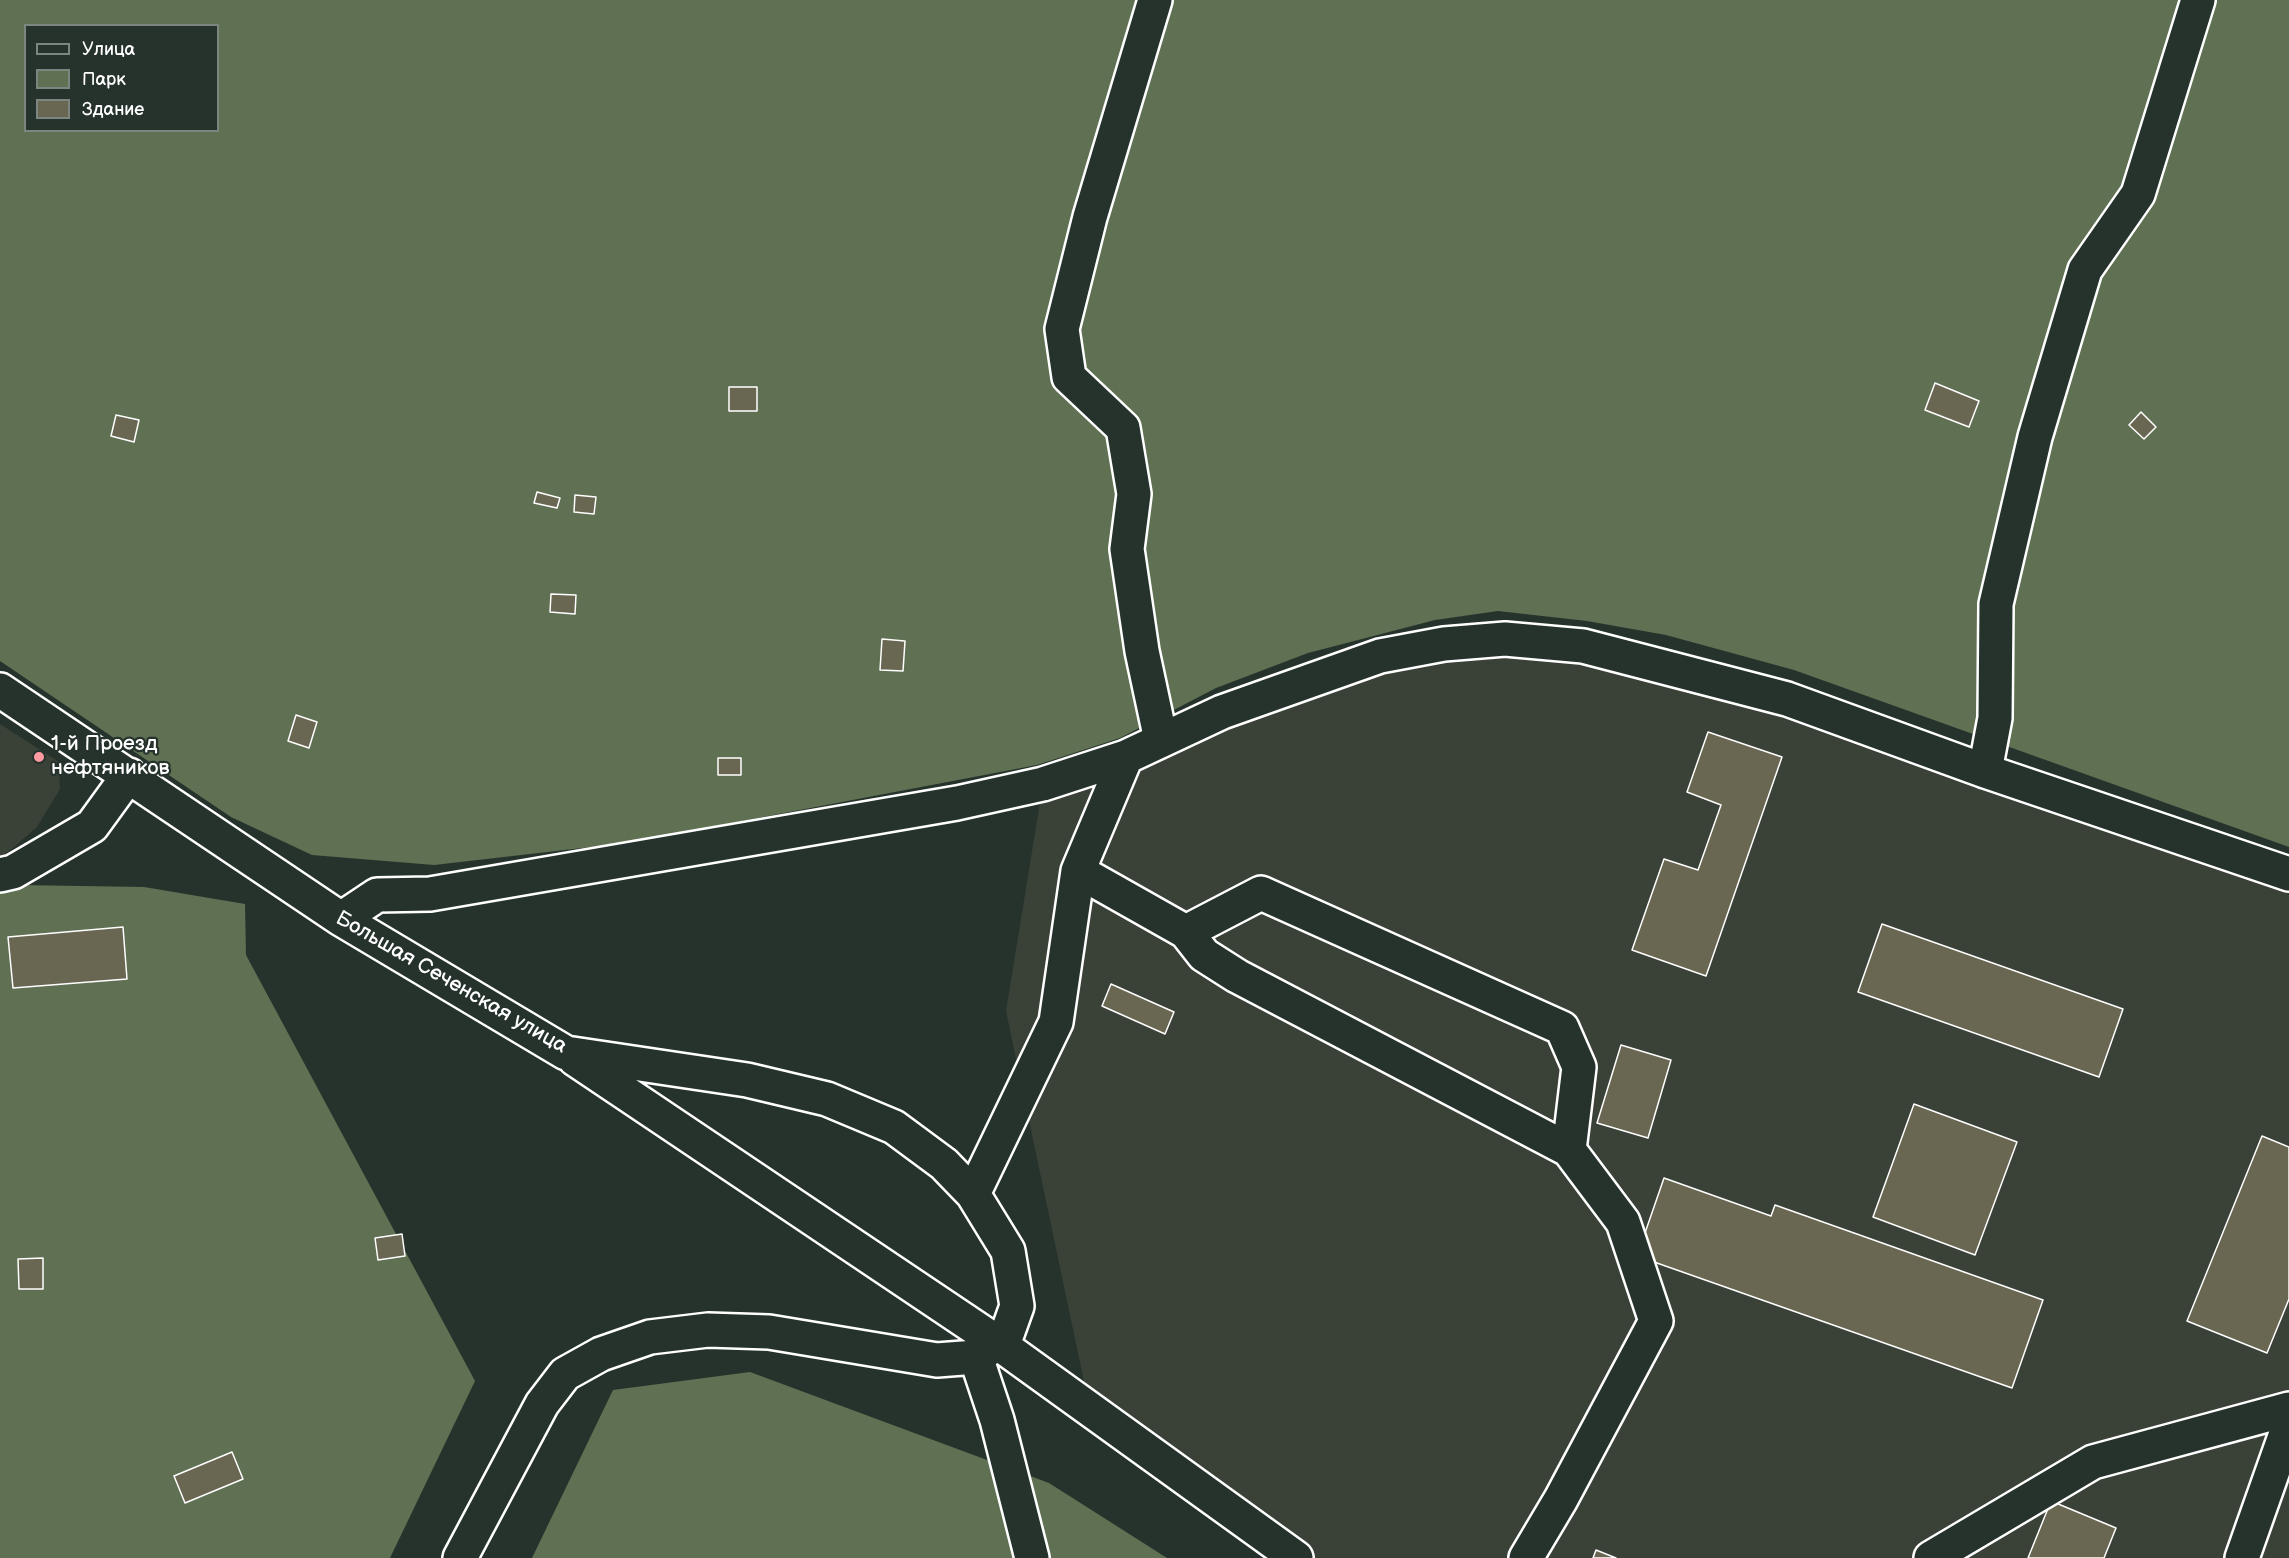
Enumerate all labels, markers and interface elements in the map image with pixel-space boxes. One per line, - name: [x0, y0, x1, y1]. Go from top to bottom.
- legend: [24, 24, 219, 132]
- text: Улица: [82, 39, 135, 60]
- text: Парк: [82, 69, 126, 90]
- text: Здание: [82, 99, 144, 120]
- place label: 1-й Проезд нефтяников: [51, 732, 170, 782]
- marker: 1-й Проезд нефтяников: [32, 750, 46, 764]
- street label: Большая Сеченская улица: [331, 906, 571, 1060]

